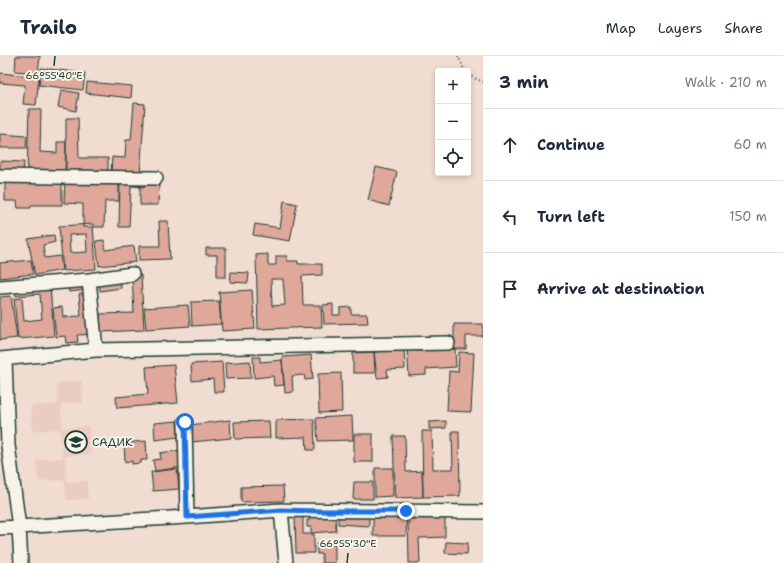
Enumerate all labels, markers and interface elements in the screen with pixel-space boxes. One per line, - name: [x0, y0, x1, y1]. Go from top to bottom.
- text: Trailo: [20, 15, 77, 40]
- text: Map: [606, 19, 636, 37]
- text: Layers: [658, 19, 702, 37]
- text: Share: [724, 19, 763, 37]
- map controls: [435, 68, 471, 176]
- button: +: [435, 68, 471, 104]
- text: 66°55'40"E: [25, 69, 83, 82]
- text: 3 min: [499, 71, 549, 93]
- text: Walk · 210 m: [685, 74, 767, 91]
- button: −: [435, 104, 471, 140]
- icon: ahead: [499, 134, 521, 156]
- text: Continue: [537, 135, 605, 155]
- text: 60 m: [734, 136, 767, 153]
- button: locate: [435, 140, 471, 176]
- icon: left: [499, 206, 521, 228]
- text: Turn left: [537, 207, 605, 227]
- text: 150 m: [729, 208, 767, 225]
- icon: arrive: [499, 278, 521, 300]
- text: Arrive at destination: [537, 279, 705, 299]
- route start: [176, 413, 194, 431]
- school or university icon: САДИК: [63, 429, 89, 455]
- place label: САДИК: [92, 434, 133, 450]
- route end: [397, 502, 415, 520]
- text: 66°55'30"E: [319, 537, 377, 550]

